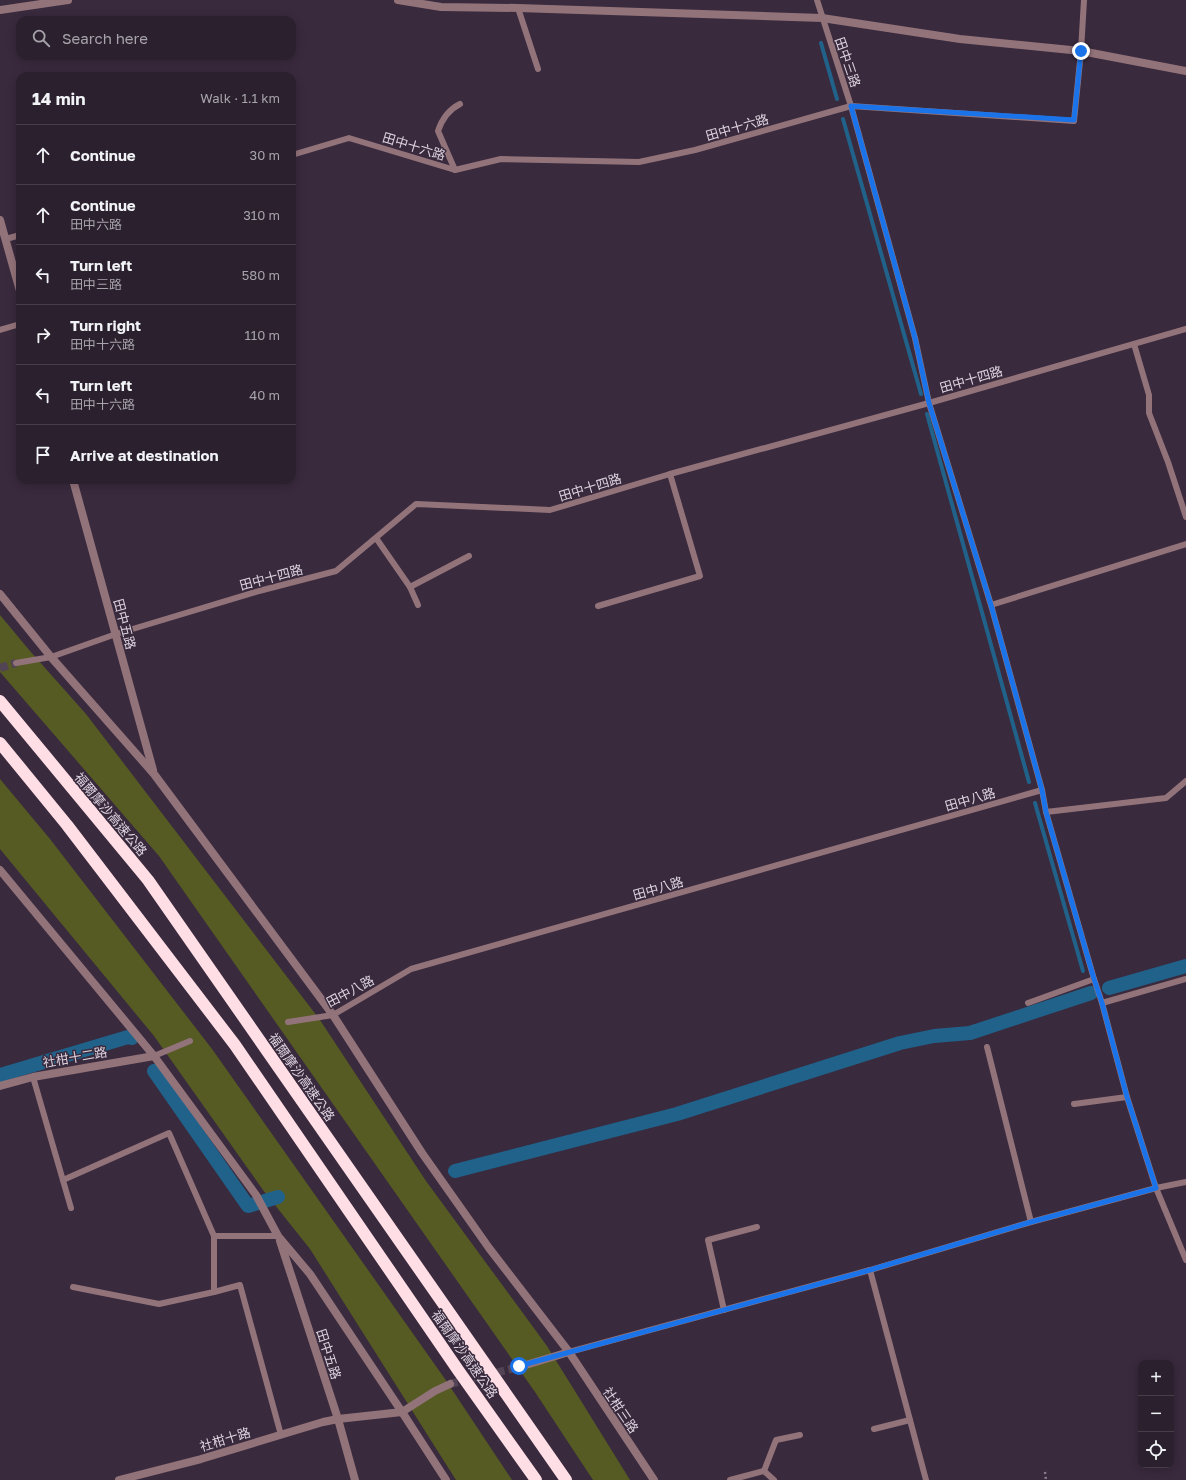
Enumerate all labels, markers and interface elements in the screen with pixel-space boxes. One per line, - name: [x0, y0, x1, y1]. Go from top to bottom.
- search box: [16, 16, 296, 60]
- icon: search: [30, 27, 52, 49]
- text: Search here: [62, 29, 148, 47]
- street label: 田中三路: [832, 35, 864, 89]
- route end: [1072, 42, 1090, 60]
- text: 14 min: [32, 88, 85, 109]
- text: Walk · 1.1 km: [200, 90, 280, 106]
- street label: 田中十六路: [704, 110, 770, 144]
- street label: 田中十六路: [381, 129, 447, 163]
- icon: ahead: [32, 144, 54, 166]
- text: Continue: [70, 146, 136, 164]
- text: 30 m: [250, 147, 280, 163]
- text: Continue: [70, 196, 136, 214]
- icon: ahead: [32, 204, 54, 226]
- text: 310 m: [243, 207, 280, 223]
- text: 田中六路: [70, 216, 122, 232]
- text: Turn left: [70, 256, 132, 274]
- icon: left: [32, 264, 54, 286]
- text: 580 m: [242, 267, 280, 283]
- text: 田中三路: [70, 276, 122, 292]
- text: Turn right: [70, 316, 141, 334]
- icon: right: [32, 324, 54, 346]
- text: 110 m: [245, 327, 280, 343]
- text: 田中十六路: [70, 336, 135, 352]
- street label: 田中十四路: [938, 362, 1004, 396]
- text: Turn left: [70, 376, 132, 394]
- icon: left: [32, 384, 54, 406]
- text: 40 m: [249, 387, 280, 403]
- text: 田中十六路: [70, 396, 135, 412]
- icon: arrive: [32, 444, 54, 466]
- text: Arrive at destination: [70, 446, 219, 464]
- street label: 田中十四路: [557, 470, 623, 504]
- street label: 田中十四路: [238, 561, 304, 593]
- street label: 田中五路: [111, 597, 139, 651]
- street label: 福爾摩沙高速公路: [71, 769, 151, 859]
- street label: 田中八路: [943, 784, 997, 814]
- street label: 田中八路: [631, 873, 685, 903]
- street label: 田中八路: [323, 972, 377, 1010]
- street label: 福爾摩沙高速公路: [266, 1030, 338, 1124]
- street label: 社柑十二路: [42, 1043, 108, 1071]
- street label: 福爾摩沙高速公路: [429, 1307, 501, 1401]
- street label: 田中五路: [313, 1327, 345, 1381]
- route start: [510, 1357, 528, 1375]
- map controls: [1138, 1360, 1174, 1468]
- button: +: [1138, 1360, 1174, 1396]
- street label: 社柑三路: [600, 1384, 642, 1436]
- button: −: [1138, 1396, 1174, 1432]
- street label: 社柑十路: [198, 1424, 252, 1454]
- button: locate: [1138, 1432, 1174, 1468]

